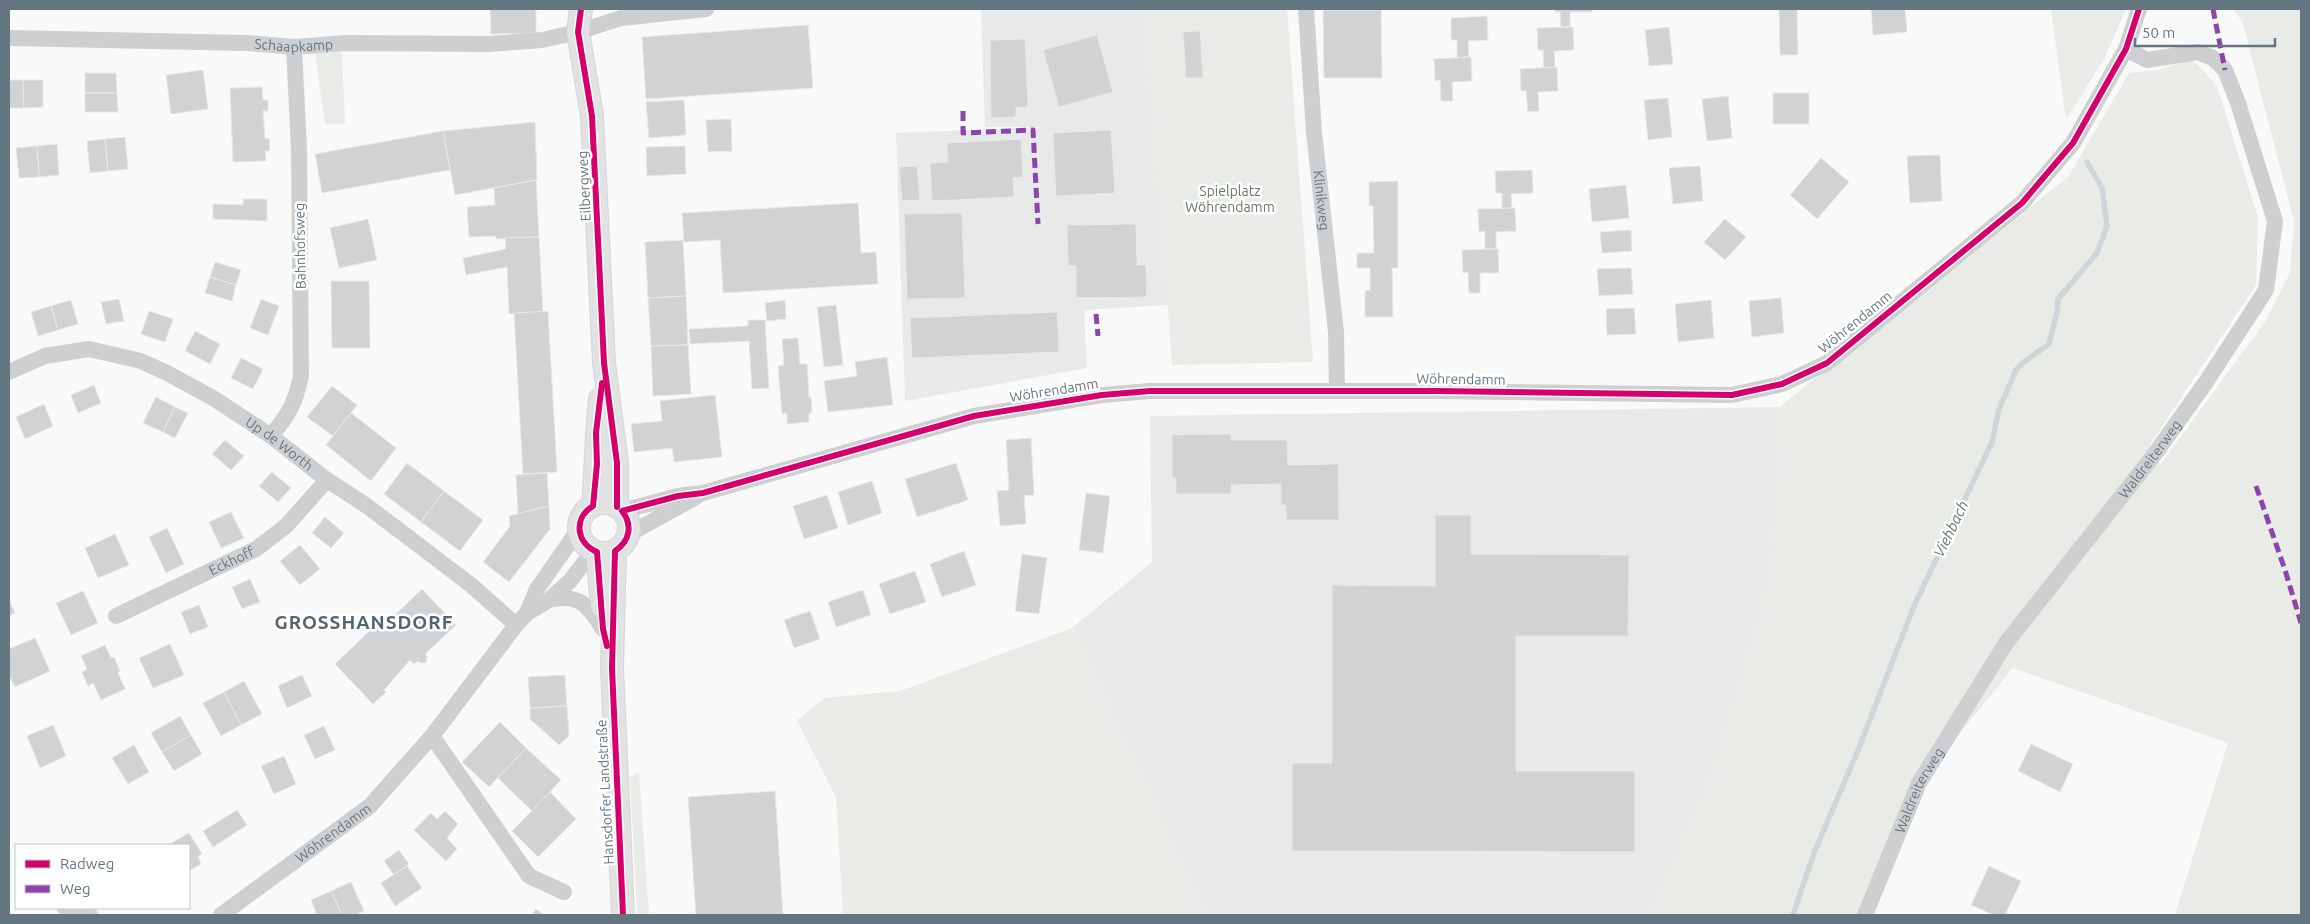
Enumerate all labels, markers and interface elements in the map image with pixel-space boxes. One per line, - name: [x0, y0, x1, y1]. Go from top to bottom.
- scale bar: [2135, 15, 2275, 47]
- text: 50 m: [2142, 24, 2175, 41]
- street label: Schaapkamp: [254, 36, 334, 55]
- street label: Eilbergweg: [574, 150, 594, 222]
- street label: Klinikweg: [1310, 169, 1333, 231]
- park label: Spielplatz Wöhrendamm: [1185, 183, 1275, 215]
- street label: Bahnhofsweg: [291, 203, 309, 289]
- street label: Wöhrendamm: [1815, 288, 1895, 356]
- street label: Wöhrendamm: [1416, 370, 1506, 388]
- street label: Wöhrendamm: [1009, 375, 1099, 405]
- street label: Up de Worth: [243, 414, 316, 474]
- street label: Waldreiterweg: [2115, 417, 2184, 501]
- water label: Viehbach: [1930, 498, 1971, 560]
- street label: Eckhoff: [206, 543, 257, 578]
- district label: GROSSHANSDORF: [275, 611, 453, 633]
- street label: Hansdorfer Landstraße: [593, 719, 617, 865]
- street label: Waldreiterweg: [1891, 745, 1947, 835]
- street label: Wöhrendamm: [292, 800, 374, 866]
- legend: [15, 844, 190, 909]
- text: Radweg: [60, 855, 114, 872]
- text: Weg: [60, 880, 91, 897]

